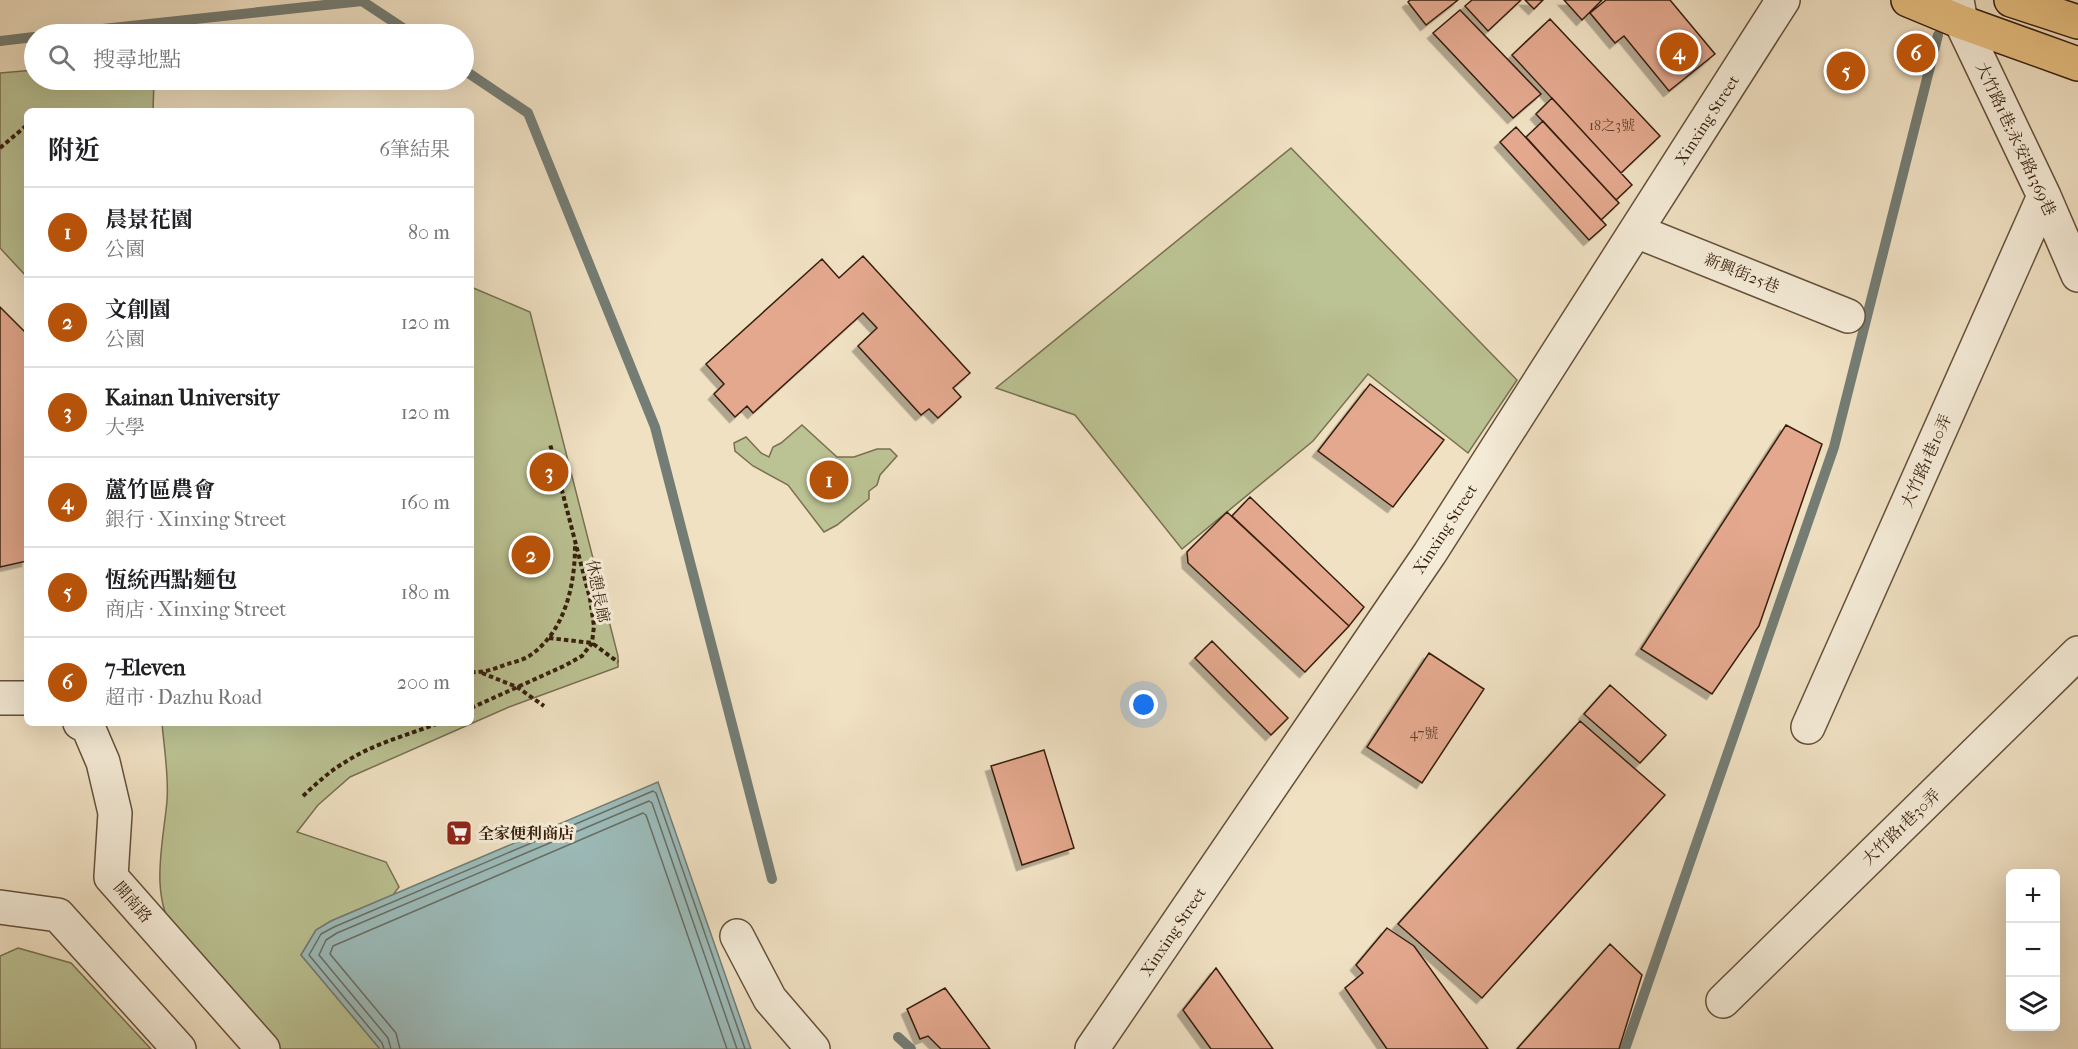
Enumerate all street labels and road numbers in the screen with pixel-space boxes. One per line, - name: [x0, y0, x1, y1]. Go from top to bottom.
- street label: 大竹路1巷;永安路1369巷: [1972, 59, 2060, 219]
- street label: Xinxing Street: [1671, 71, 1743, 168]
- street label: 新興街25巷: [1702, 249, 1782, 297]
- street label: 大竹路1巷10弄: [1897, 411, 1955, 511]
- street label: Xinxing Street: [1409, 480, 1481, 577]
- street label: 休憩長廊: [583, 558, 613, 624]
- street label: 大竹路1巷30弄: [1858, 785, 1944, 869]
- street label: 開南路: [110, 878, 156, 926]
- street label: Xinxing Street: [1136, 884, 1210, 980]

